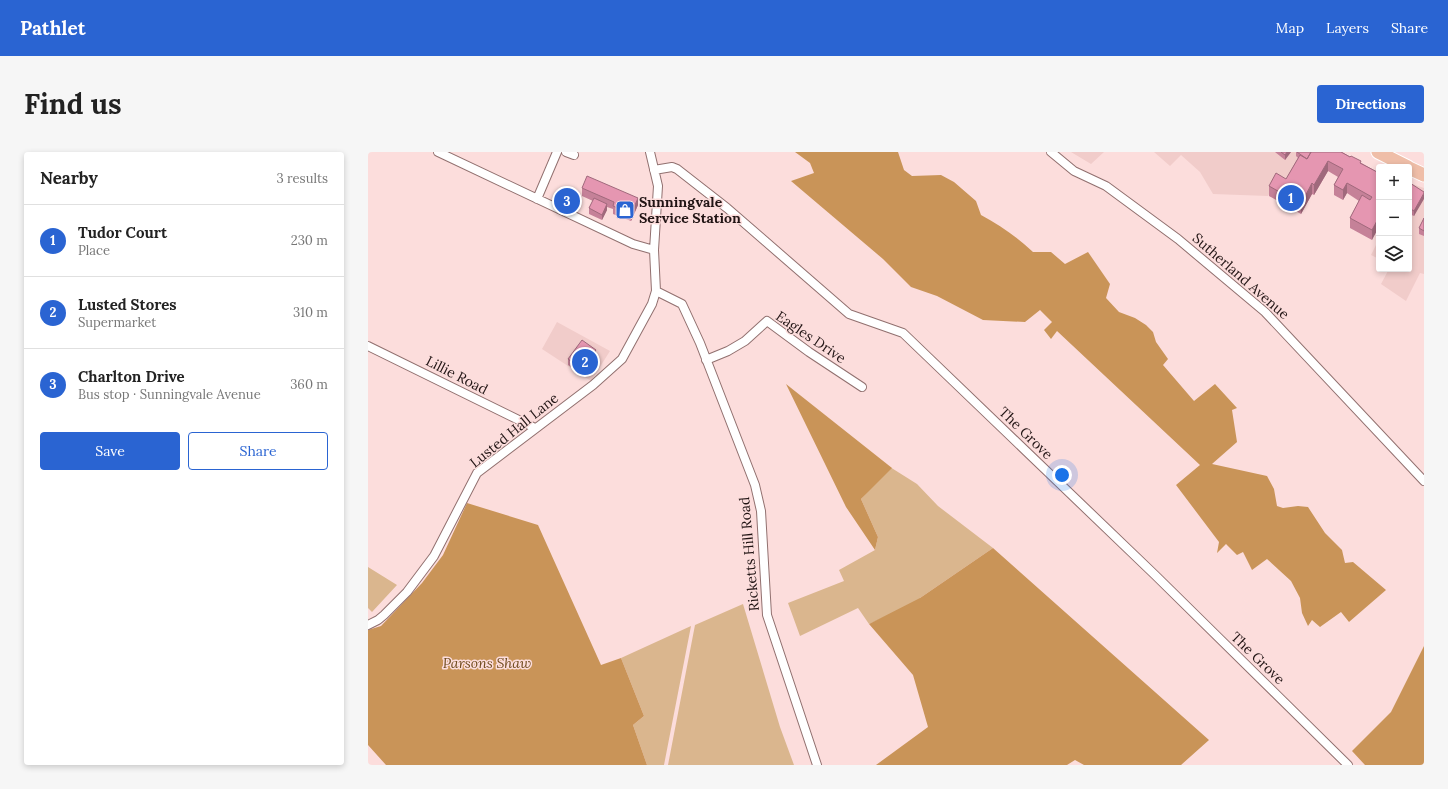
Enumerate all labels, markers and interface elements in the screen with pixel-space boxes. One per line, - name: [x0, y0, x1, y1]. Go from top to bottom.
- text: Pathlet: [20, 16, 85, 40]
- text: Map: [1276, 19, 1304, 37]
- text: Layers: [1326, 19, 1369, 37]
- text: Share: [1391, 19, 1428, 37]
- button: Directions: [1317, 85, 1424, 123]
- text: Find us: [24, 86, 122, 122]
- map controls: [1376, 164, 1412, 272]
- button: +: [1376, 164, 1412, 200]
- text: Nearby: [40, 167, 98, 189]
- text: 3 results: [276, 170, 328, 187]
- pin: 1: [1278, 183, 1304, 213]
- pin: 3: [554, 186, 580, 216]
- place label: Sunningvale Service Station: [639, 193, 741, 227]
- shop icon: Sunningvale Service Station: [614, 199, 636, 221]
- button: −: [1376, 200, 1412, 236]
- text: Tudor Court: [78, 223, 167, 242]
- street label: Sutherland Avenue: [1189, 229, 1294, 323]
- text: 1: [50, 232, 56, 249]
- text: 230 m: [291, 232, 328, 249]
- button: layers: [1376, 236, 1412, 272]
- text: Place: [78, 242, 110, 259]
- text: Lusted Stores: [78, 295, 177, 314]
- text: 2: [50, 304, 56, 321]
- text: 310 m: [293, 304, 328, 321]
- street label: Eagles Drive: [773, 307, 850, 367]
- text: Supermarket: [78, 314, 156, 331]
- pin: 2: [572, 347, 598, 377]
- street label: Lillie Road: [423, 352, 491, 398]
- text: Charlton Drive: [78, 367, 185, 386]
- text: 3: [49, 376, 57, 393]
- text: 360 m: [290, 376, 328, 393]
- text: Bus stop · Sunningvale Avenue: [78, 386, 261, 403]
- street label: Lusted Hall Lane: [466, 388, 562, 471]
- street label: The Grove: [995, 403, 1057, 463]
- button: Save: [40, 432, 180, 470]
- button: Share: [188, 432, 328, 470]
- your location: [1052, 465, 1072, 485]
- street label: Ricketts Hill Road: [735, 496, 763, 612]
- street label: The Grove: [1227, 628, 1289, 688]
- park label: Parsons Shaw: [443, 654, 531, 672]

